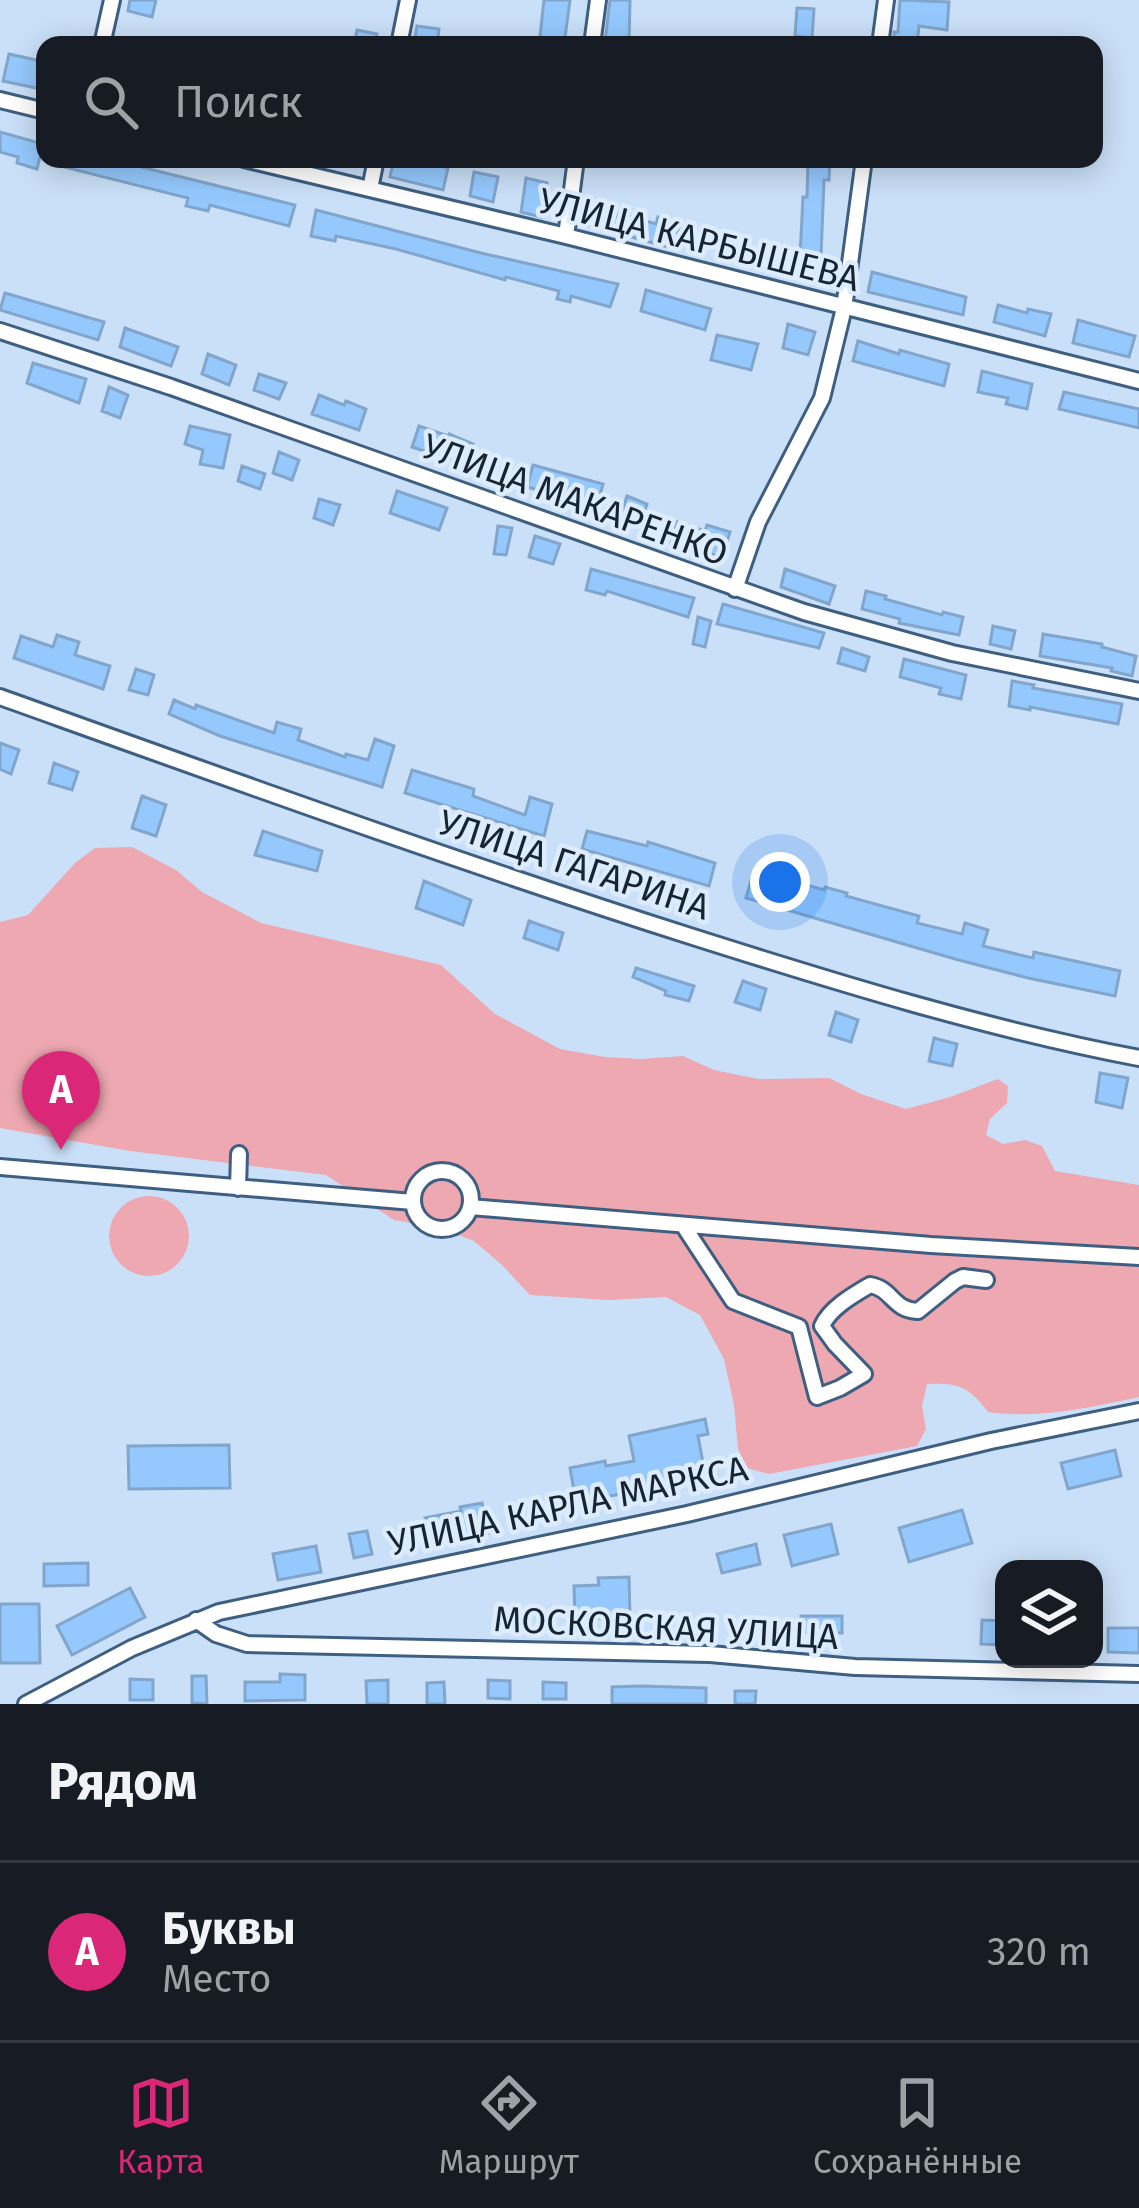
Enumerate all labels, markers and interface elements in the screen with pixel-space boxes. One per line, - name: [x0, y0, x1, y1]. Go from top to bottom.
- search box: [36, 36, 1103, 168]
- icon: search: [78, 69, 144, 135]
- text: Поиск: [174, 75, 303, 129]
- street label: УЛИЦА КАРБЫШЕВА: [534, 179, 864, 301]
- street label: УЛИЦА МАКАРЕНКО: [416, 424, 734, 576]
- street label: УЛИЦА ГАГАРИНА: [433, 800, 715, 930]
- your location: [750, 852, 810, 912]
- pin: A: [22, 1051, 100, 1150]
- street label: УЛИЦА КАРЛА МАРКСА: [384, 1446, 752, 1566]
- map controls: [995, 1560, 1103, 1668]
- button: layers: [995, 1560, 1103, 1668]
- street label: МОСКОВСКАЯ УЛИЦА: [493, 1597, 840, 1659]
- text: Рядом: [48, 1751, 197, 1813]
- text: Буквы: [162, 1902, 296, 1956]
- text: A: [75, 1929, 99, 1975]
- text: 320 m: [987, 1929, 1091, 1975]
- text: Место: [162, 1956, 272, 2002]
- tab: Карта: [117, 2070, 205, 2182]
- tab: Маршрут: [439, 2070, 579, 2182]
- tab: Сохранённые: [813, 2070, 1022, 2182]

